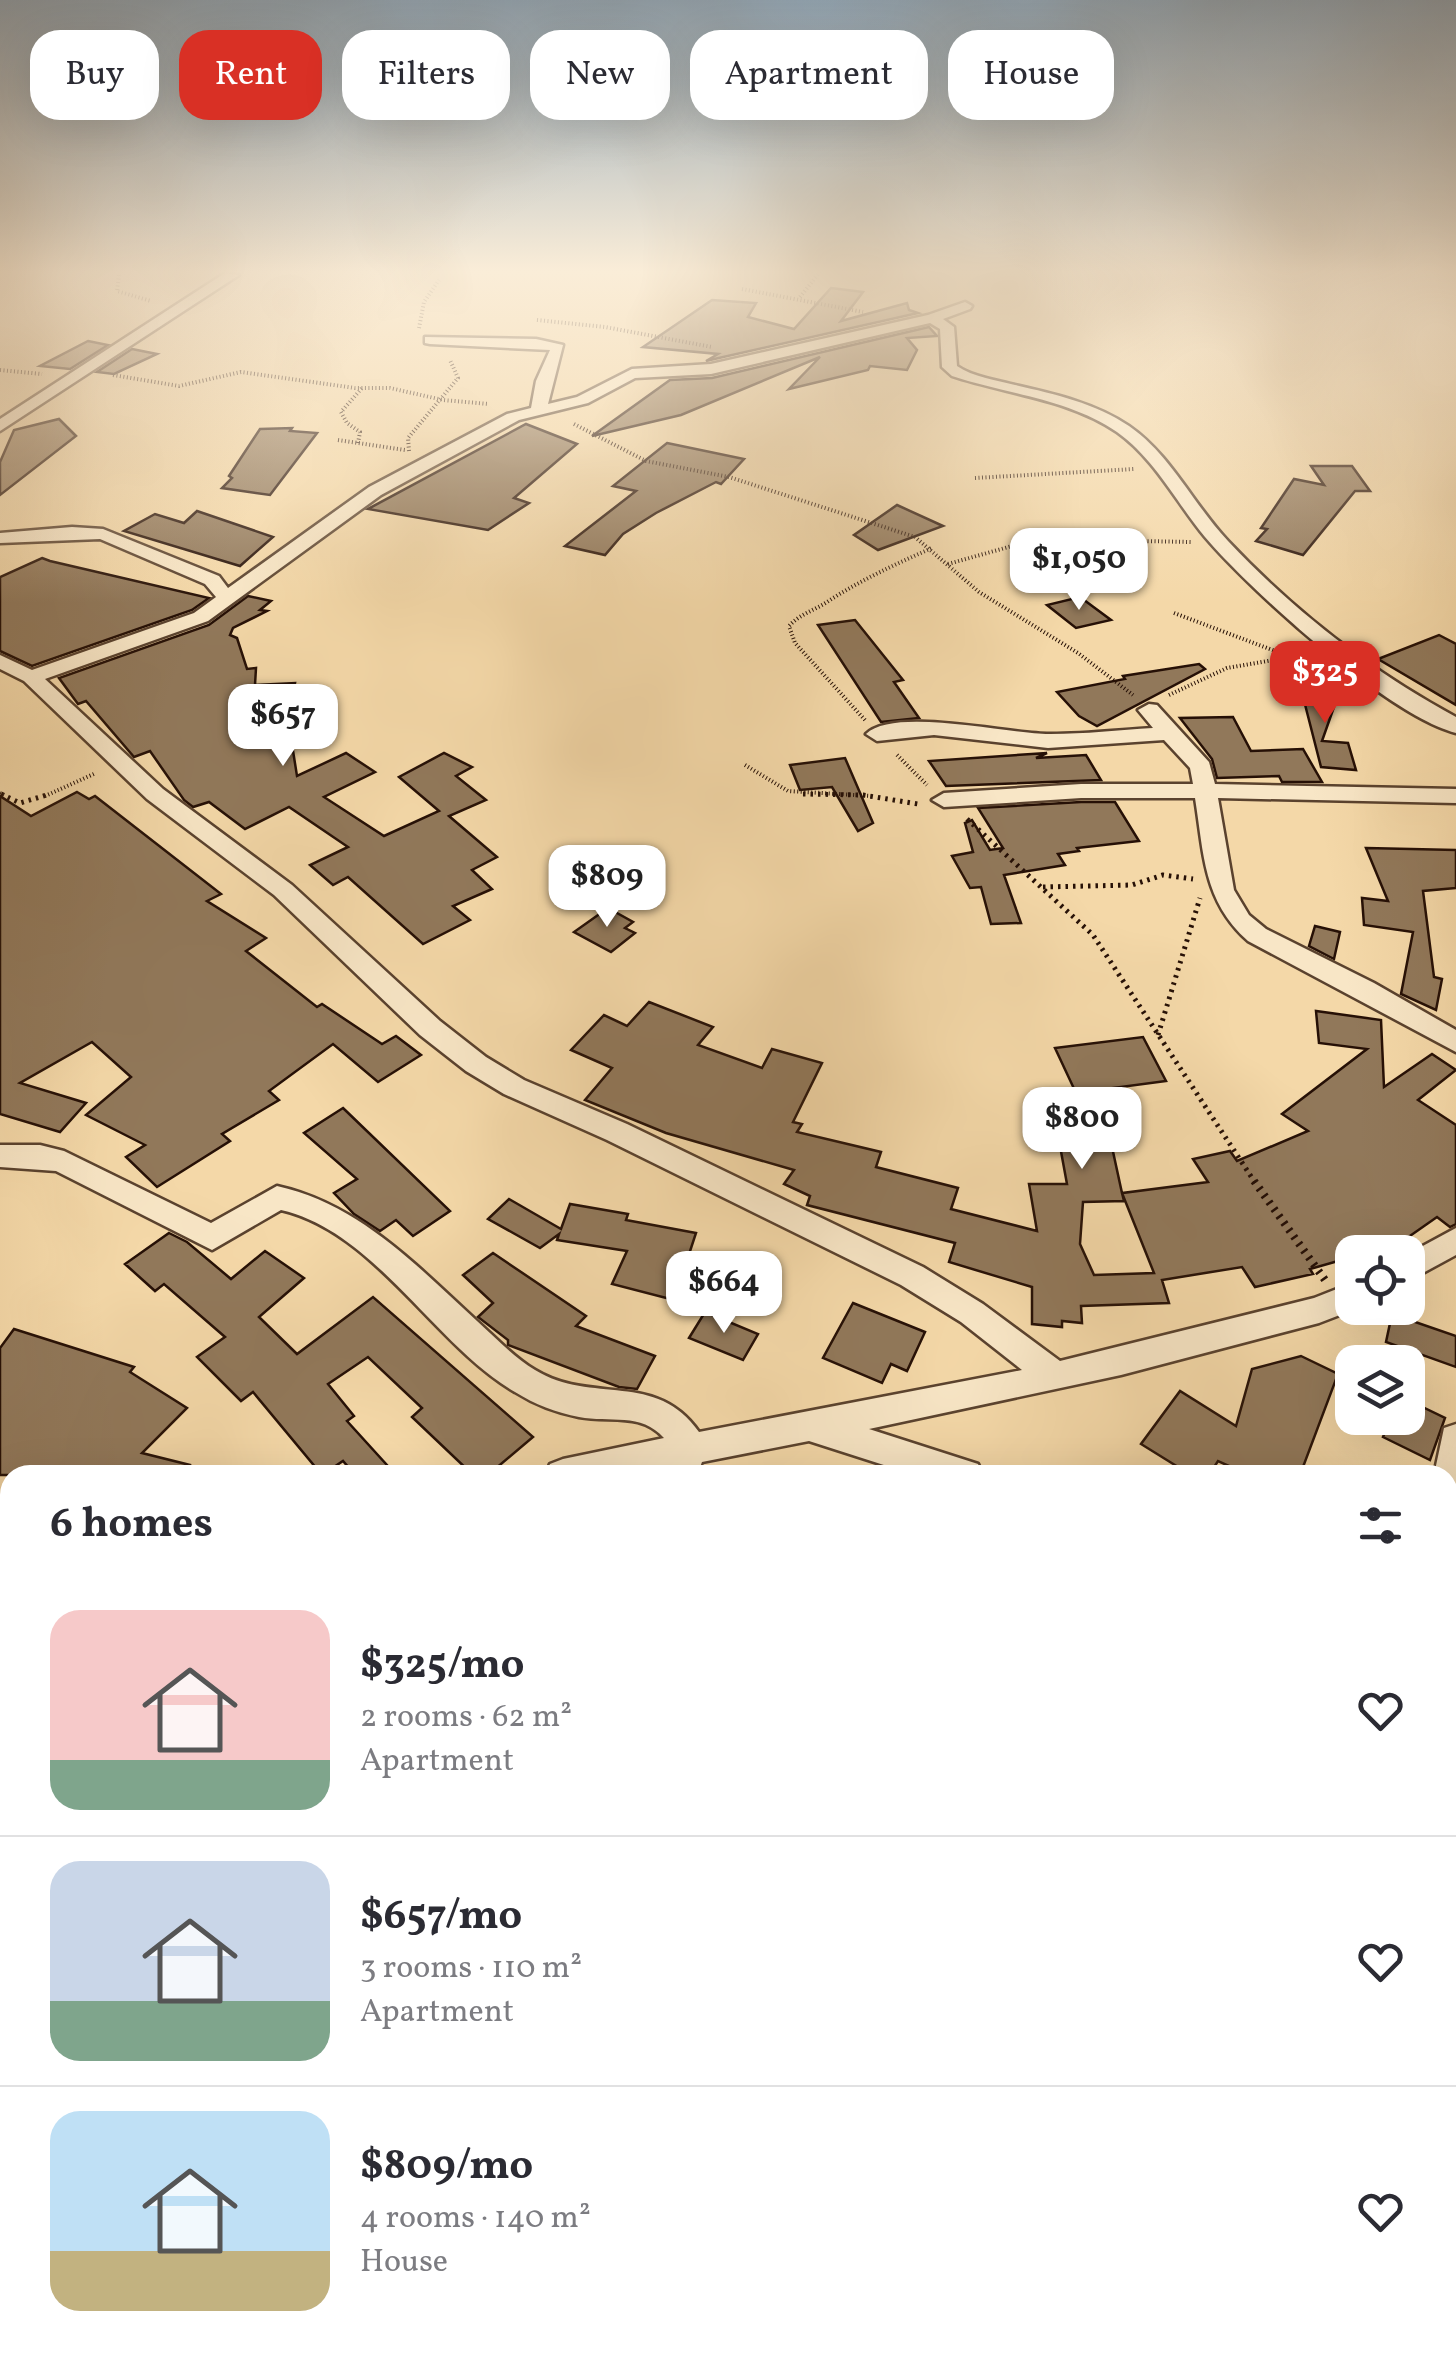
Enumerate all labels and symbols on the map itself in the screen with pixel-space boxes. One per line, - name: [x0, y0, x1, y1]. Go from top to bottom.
- pin: $1,050: [998, 528, 1160, 613]
- pin: $325: [1266, 641, 1384, 726]
- pin: $657: [224, 684, 342, 769]
- pin: $809: [548, 845, 666, 930]
- pin: $800: [1023, 1087, 1141, 1172]
- pin: $664: [665, 1251, 783, 1336]

